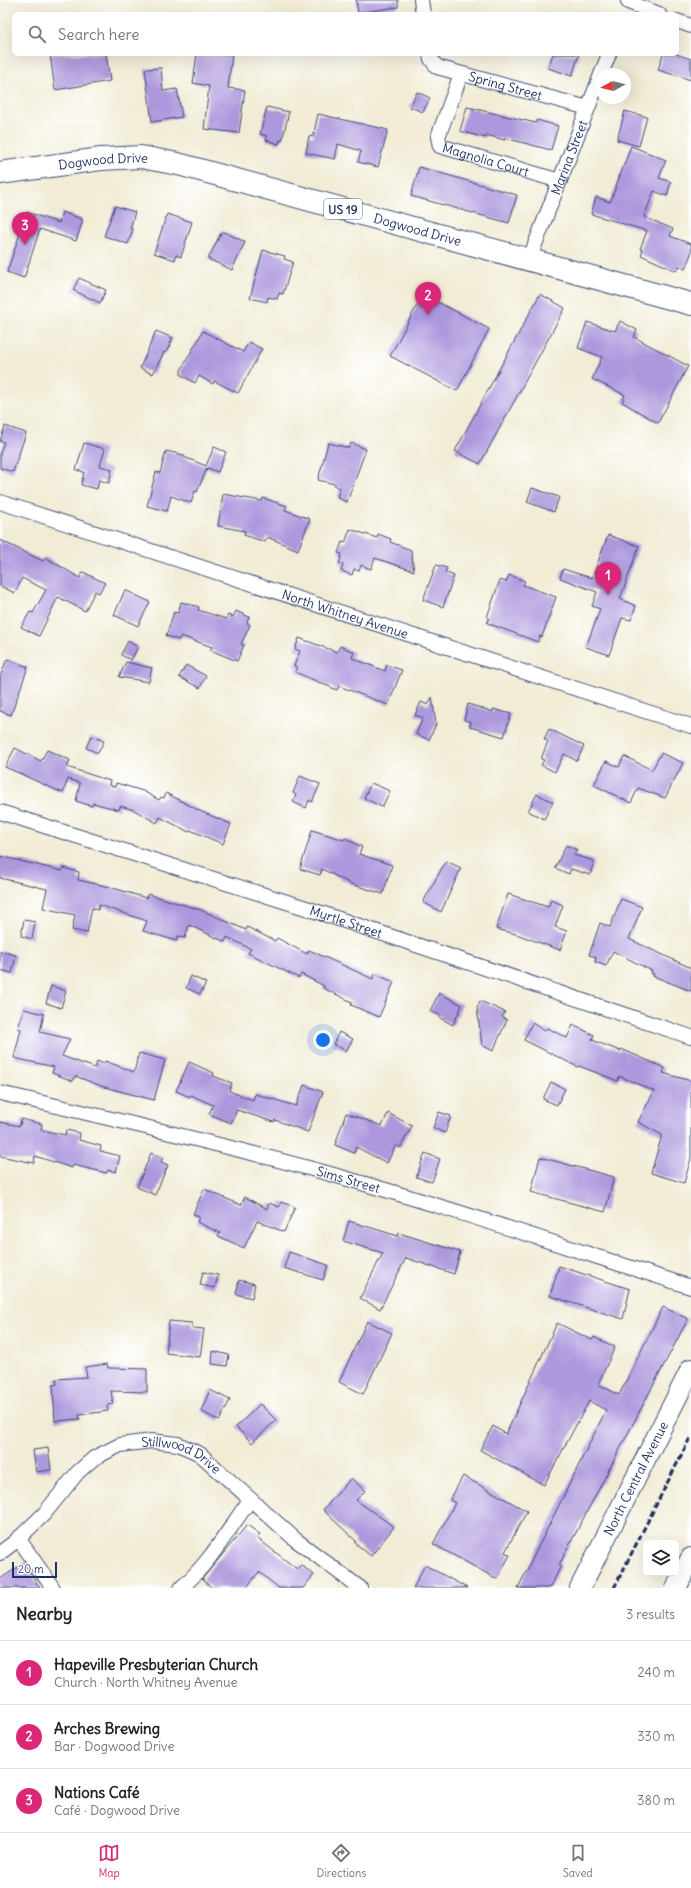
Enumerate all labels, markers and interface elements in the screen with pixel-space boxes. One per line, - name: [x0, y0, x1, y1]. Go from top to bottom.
- search box: [12, 12, 679, 56]
- icon: search: [26, 23, 48, 45]
- text: Search here: [58, 25, 139, 44]
- street label: Spring Street: [467, 67, 545, 104]
- north arrow: [595, 68, 631, 104]
- street label: Marina Street: [547, 117, 591, 197]
- street label: Magnolia Court: [441, 139, 532, 180]
- street label: Dogwood Drive: [57, 148, 150, 173]
- road number: US 19: [324, 199, 362, 219]
- street label: Dogwood Drive: [372, 209, 463, 249]
- pin: 3: [12, 212, 38, 245]
- pin: 2: [415, 282, 441, 315]
- pin: 1: [595, 562, 621, 595]
- street label: North Whitney Avenue: [280, 586, 411, 642]
- street label: Myrtle Street: [308, 901, 385, 942]
- your location: [313, 1030, 333, 1050]
- street label: Sims Street: [315, 1162, 383, 1197]
- street label: North Central Avenue: [600, 1418, 672, 1538]
- street label: Stillwood Drive: [140, 1432, 225, 1477]
- map controls: [643, 1540, 679, 1576]
- button: layers: [643, 1540, 679, 1576]
- scale bar: [12, 1560, 57, 1579]
- text: 20 m: [18, 1562, 44, 1576]
- text: Nearby: [16, 1603, 72, 1625]
- text: 3 results: [626, 1606, 675, 1623]
- text: Hapeville Presbyterian Church: [54, 1655, 258, 1674]
- text: 1: [26, 1664, 32, 1681]
- text: 240 m: [638, 1664, 675, 1681]
- text: Church · North Whitney Avenue: [54, 1674, 238, 1691]
- text: Arches Brewing: [54, 1719, 160, 1738]
- text: 2: [25, 1728, 33, 1745]
- text: 330 m: [637, 1728, 675, 1745]
- text: Bar · Dogwood Drive: [54, 1738, 174, 1755]
- text: Nations Café: [54, 1783, 140, 1802]
- text: 3: [25, 1792, 33, 1809]
- text: 380 m: [637, 1792, 675, 1809]
- text: Café · Dogwood Drive: [54, 1802, 180, 1819]
- tab: Map: [98, 1842, 120, 1880]
- tab: Directions: [317, 1842, 366, 1880]
- tab: Saved: [563, 1842, 593, 1880]

